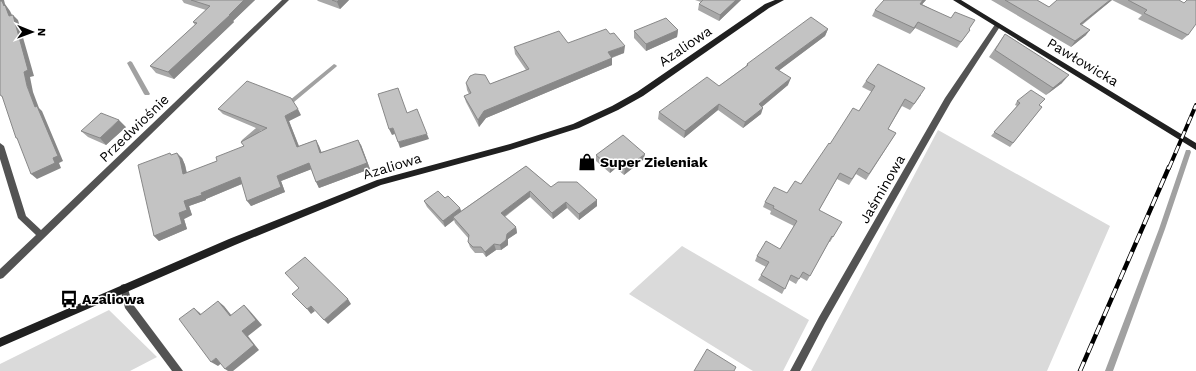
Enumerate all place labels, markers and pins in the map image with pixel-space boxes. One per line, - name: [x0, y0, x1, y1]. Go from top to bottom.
- shop icon: Super Zieleniak: [577, 152, 597, 172]
- place label: Super Zieleniak: [600, 154, 708, 170]
- bus stop icon: Azaliowa: [59, 289, 79, 309]
- place label: Azaliowa: [82, 291, 145, 307]

